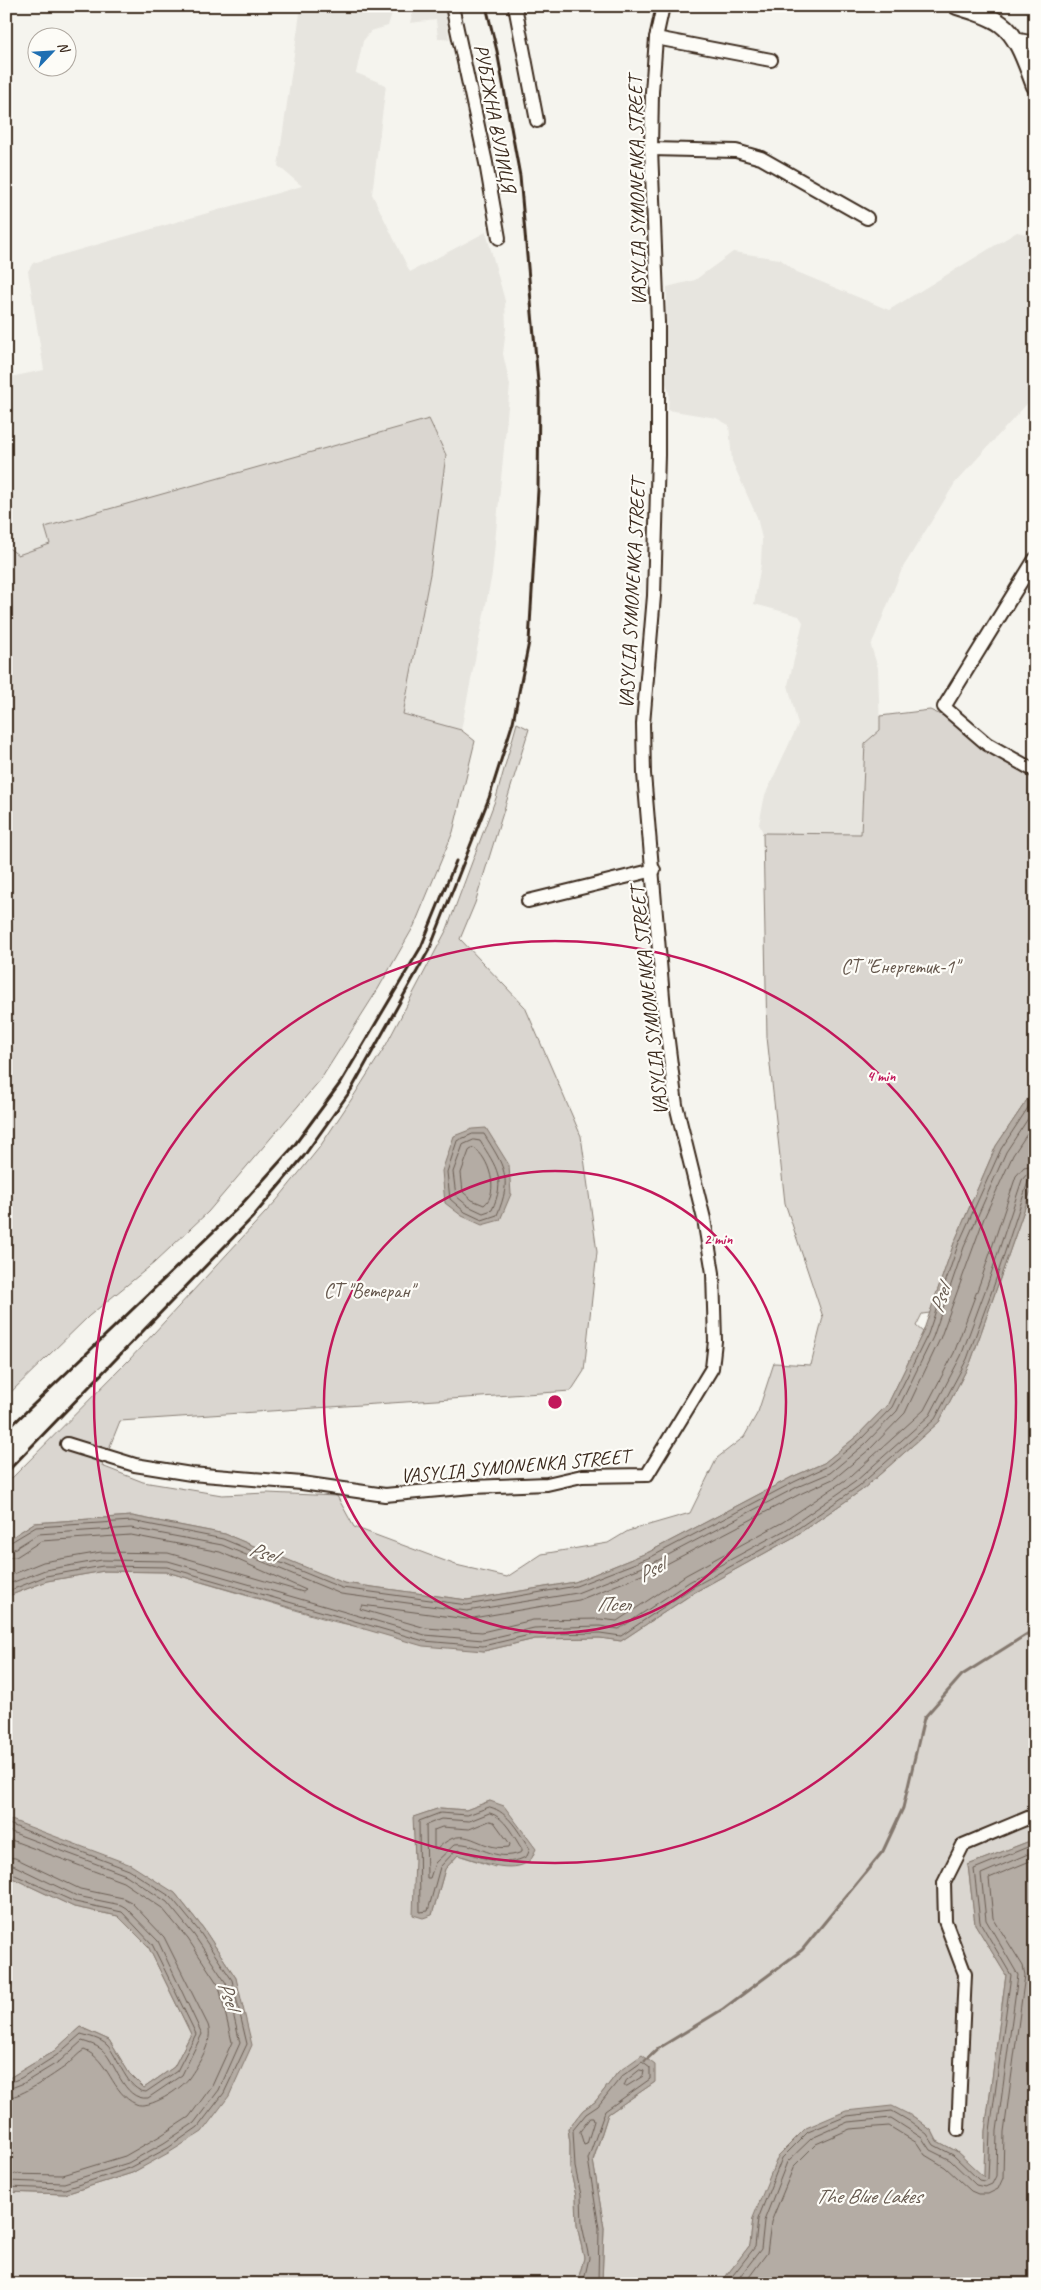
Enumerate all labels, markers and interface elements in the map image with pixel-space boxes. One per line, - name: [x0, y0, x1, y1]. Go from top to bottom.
- north arrow: [28, 28, 78, 78]
- text: N: [54, 39, 74, 56]
- street label: РУБІЖНА ВУЛИЦЯ: [468, 42, 522, 197]
- street label: VASYLIA SYMONENKA STREET: [622, 71, 652, 306]
- street label: VASYLIA SYMONENKA STREET: [614, 474, 651, 709]
- street label: VASYLIA SYMONENKA STREET: [624, 881, 673, 1116]
- park label: СТ "Енергетик-1": [841, 954, 963, 979]
- text: 4 min: [867, 1067, 896, 1086]
- text: 2 min: [704, 1230, 733, 1249]
- water label: Psel: [923, 1276, 959, 1316]
- park label: СТ "Ветеран": [324, 1278, 419, 1303]
- centre of rings: [546, 1393, 564, 1411]
- street label: VASYLIA SYMONENKA STREET: [400, 1443, 635, 1488]
- water label: Psel: [246, 1536, 286, 1570]
- water label: Psel: [633, 1549, 675, 1588]
- water label: Псел: [596, 1591, 632, 1617]
- water label: Psel: [212, 1978, 248, 2018]
- water label: The Blue Lakes: [815, 2183, 925, 2209]

